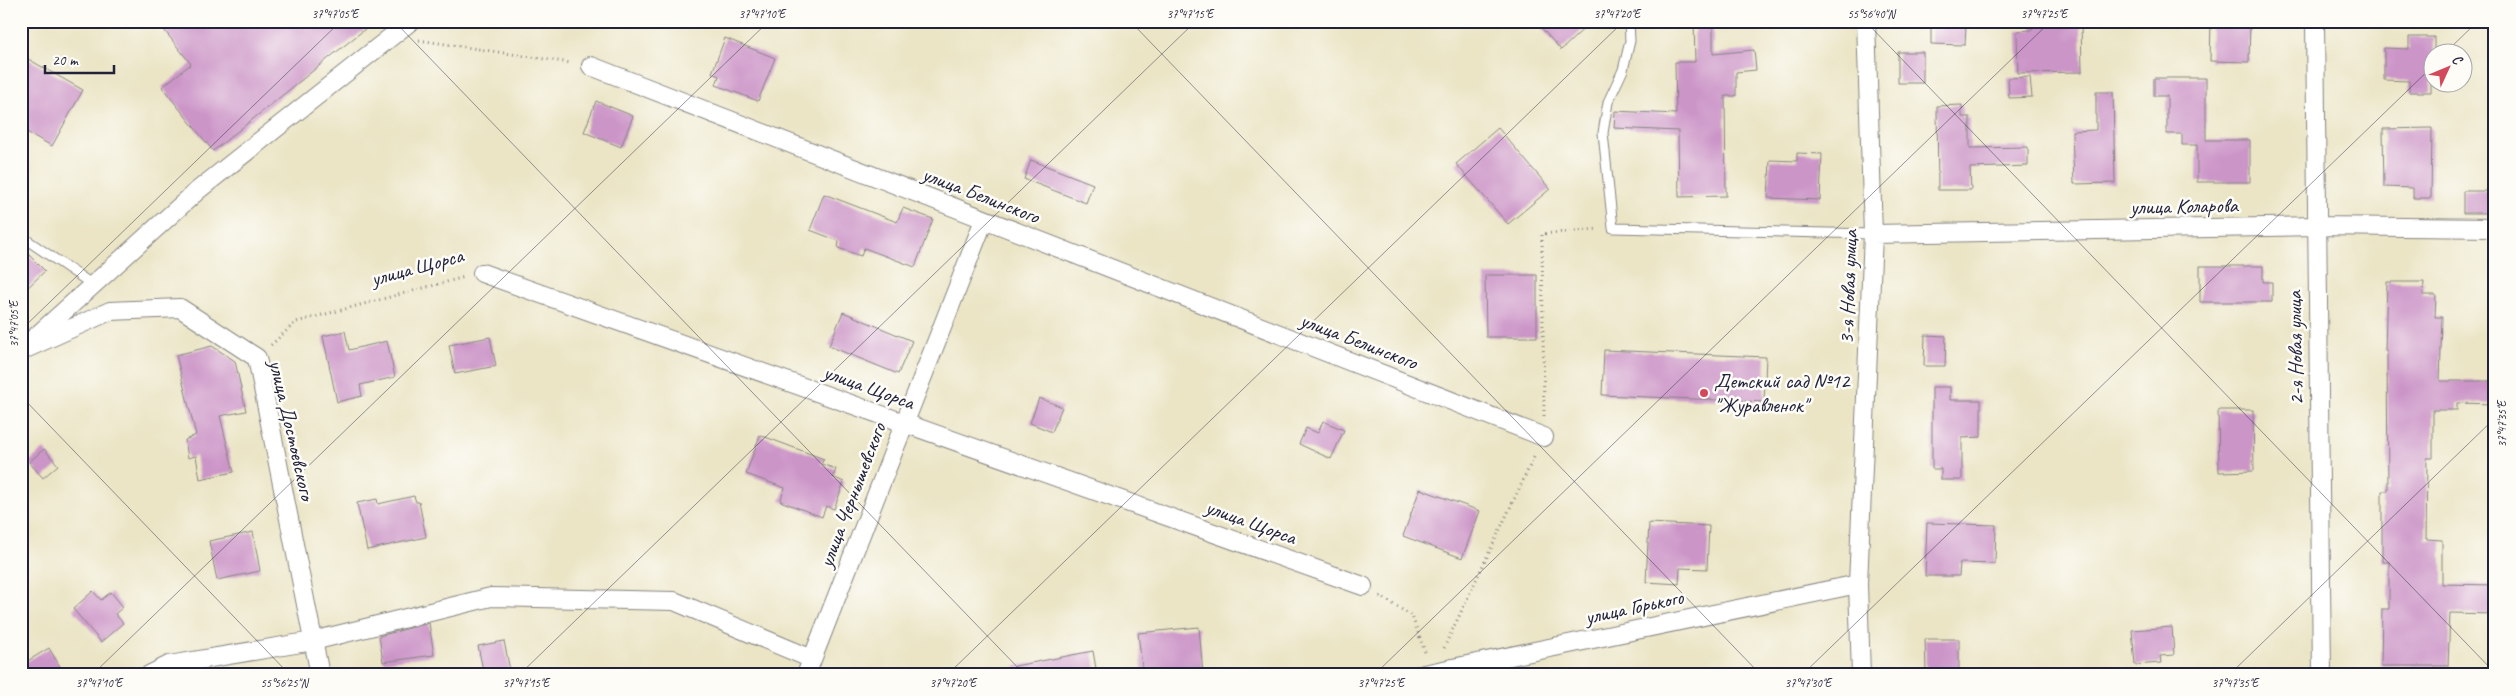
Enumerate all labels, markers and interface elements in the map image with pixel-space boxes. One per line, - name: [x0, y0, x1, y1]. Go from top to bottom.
- text: 37°47'05"E: [312, 6, 360, 22]
- text: 37°47'10"E: [739, 6, 787, 22]
- text: 37°47'15"E: [1167, 6, 1215, 22]
- text: 37°47'20"E: [1594, 6, 1642, 22]
- text: 55°56'40"N: [1847, 6, 1896, 22]
- text: 37°47'25"E: [2021, 6, 2069, 22]
- scale bar: [45, 42, 114, 74]
- north arrow: [2424, 42, 2474, 92]
- text: 20 m: [52, 51, 79, 70]
- text: С: [2448, 51, 2467, 69]
- street label: улица Белинского: [917, 160, 1045, 230]
- street label: улица Коларова: [2128, 192, 2240, 220]
- street label: 3-я Новая улица: [1833, 228, 1863, 345]
- street label: улица Щорса: [366, 242, 467, 292]
- street label: 2-я Новая улица: [2281, 289, 2309, 405]
- text: 37°47'05"E: [6, 299, 22, 347]
- street label: улица Белинского: [1295, 306, 1423, 376]
- street label: улица Достоевского: [263, 355, 321, 505]
- street label: улица Щорса: [818, 358, 919, 416]
- place label: Детский сад №12 "Журавленок": [1714, 368, 1851, 418]
- marker: Детский сад №12 "Журавленок": [1698, 387, 1710, 399]
- text: 37°47'35"E: [2494, 399, 2510, 447]
- street label: улица Чернышевского: [812, 418, 892, 573]
- street label: улица Щорса: [1200, 493, 1301, 551]
- street label: улица Горького: [1581, 584, 1687, 630]
- text: 37°47'10"E: [76, 675, 124, 691]
- text: 55°56'25"N: [260, 675, 309, 691]
- text: 37°47'15"E: [503, 675, 551, 691]
- text: 37°47'20"E: [930, 675, 978, 691]
- text: 37°47'25"E: [1358, 675, 1406, 691]
- text: 37°47'30"E: [1785, 675, 1833, 691]
- text: 37°47'35"E: [2212, 675, 2260, 691]

